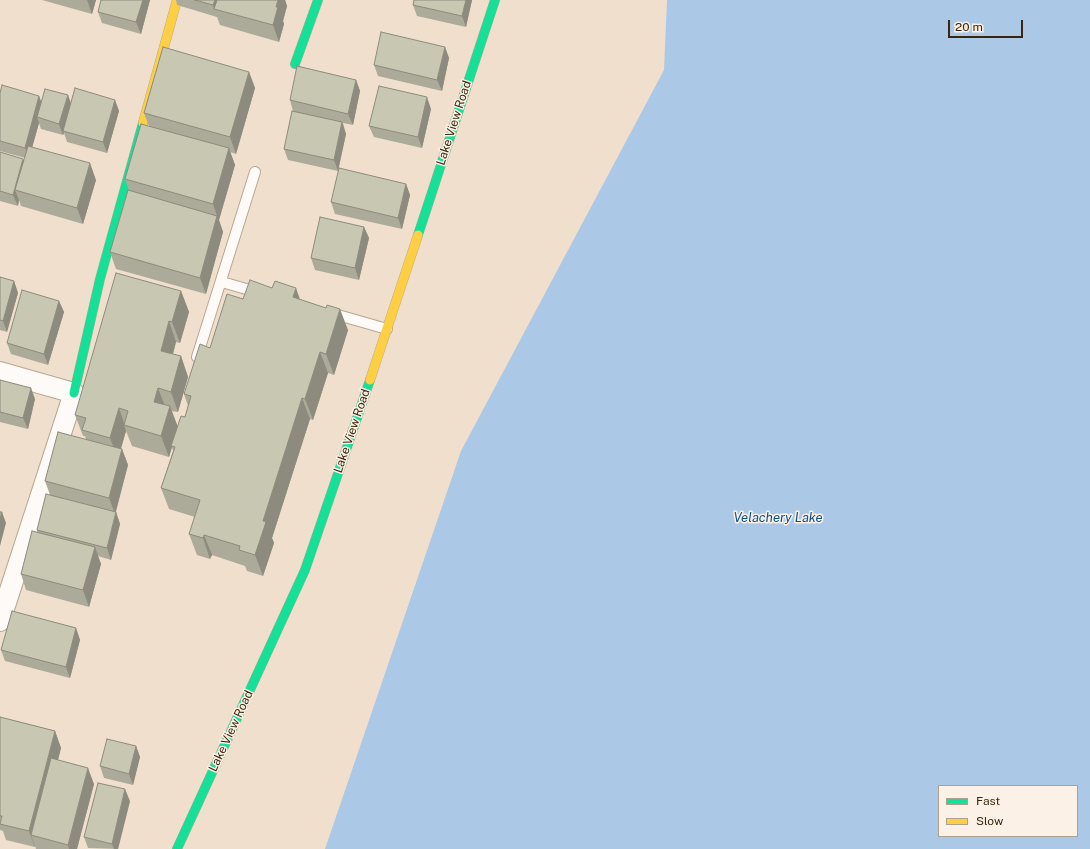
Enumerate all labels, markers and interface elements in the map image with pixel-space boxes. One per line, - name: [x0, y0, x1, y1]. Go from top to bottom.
- scale bar: [950, 12, 1025, 38]
- text: 20 m: [955, 20, 983, 34]
- street label: Lake View Road: [434, 79, 474, 167]
- street label: Lake View Road: [331, 387, 373, 475]
- water label: Velachery Lake: [733, 510, 823, 526]
- street label: Lake View Road: [206, 688, 256, 774]
- legend: [938, 785, 1078, 837]
- text: Fast: [976, 794, 1000, 808]
- text: Slow: [976, 814, 1003, 828]

